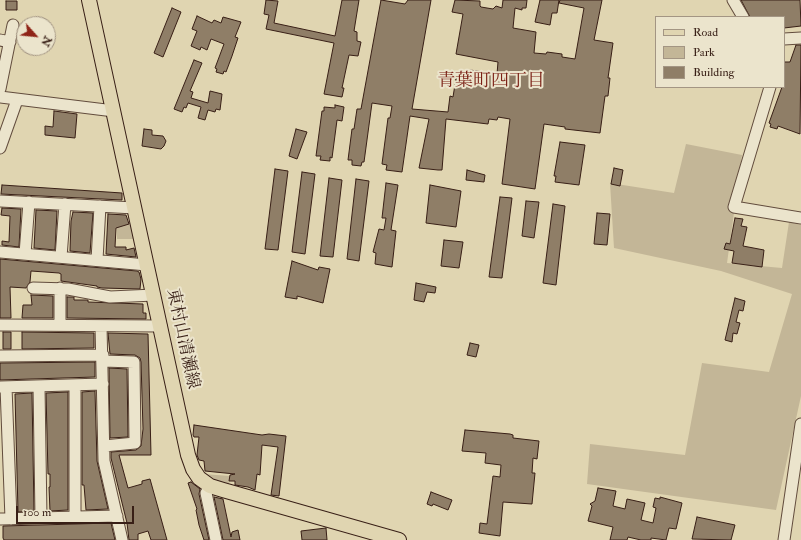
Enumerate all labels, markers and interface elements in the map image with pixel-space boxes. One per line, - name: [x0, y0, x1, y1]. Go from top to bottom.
- north arrow: [16, 16, 56, 56]
- legend: [655, 16, 785, 88]
- text: Road: [693, 25, 718, 40]
- text: N: [38, 34, 54, 49]
- text: Park: [693, 45, 715, 60]
- text: Building: [693, 65, 734, 80]
- district label: 青葉町四丁目: [437, 71, 545, 93]
- street label: 東村山清瀬線: [161, 287, 203, 391]
- scale bar: [18, 498, 136, 524]
- text: 100 m: [23, 505, 51, 520]

